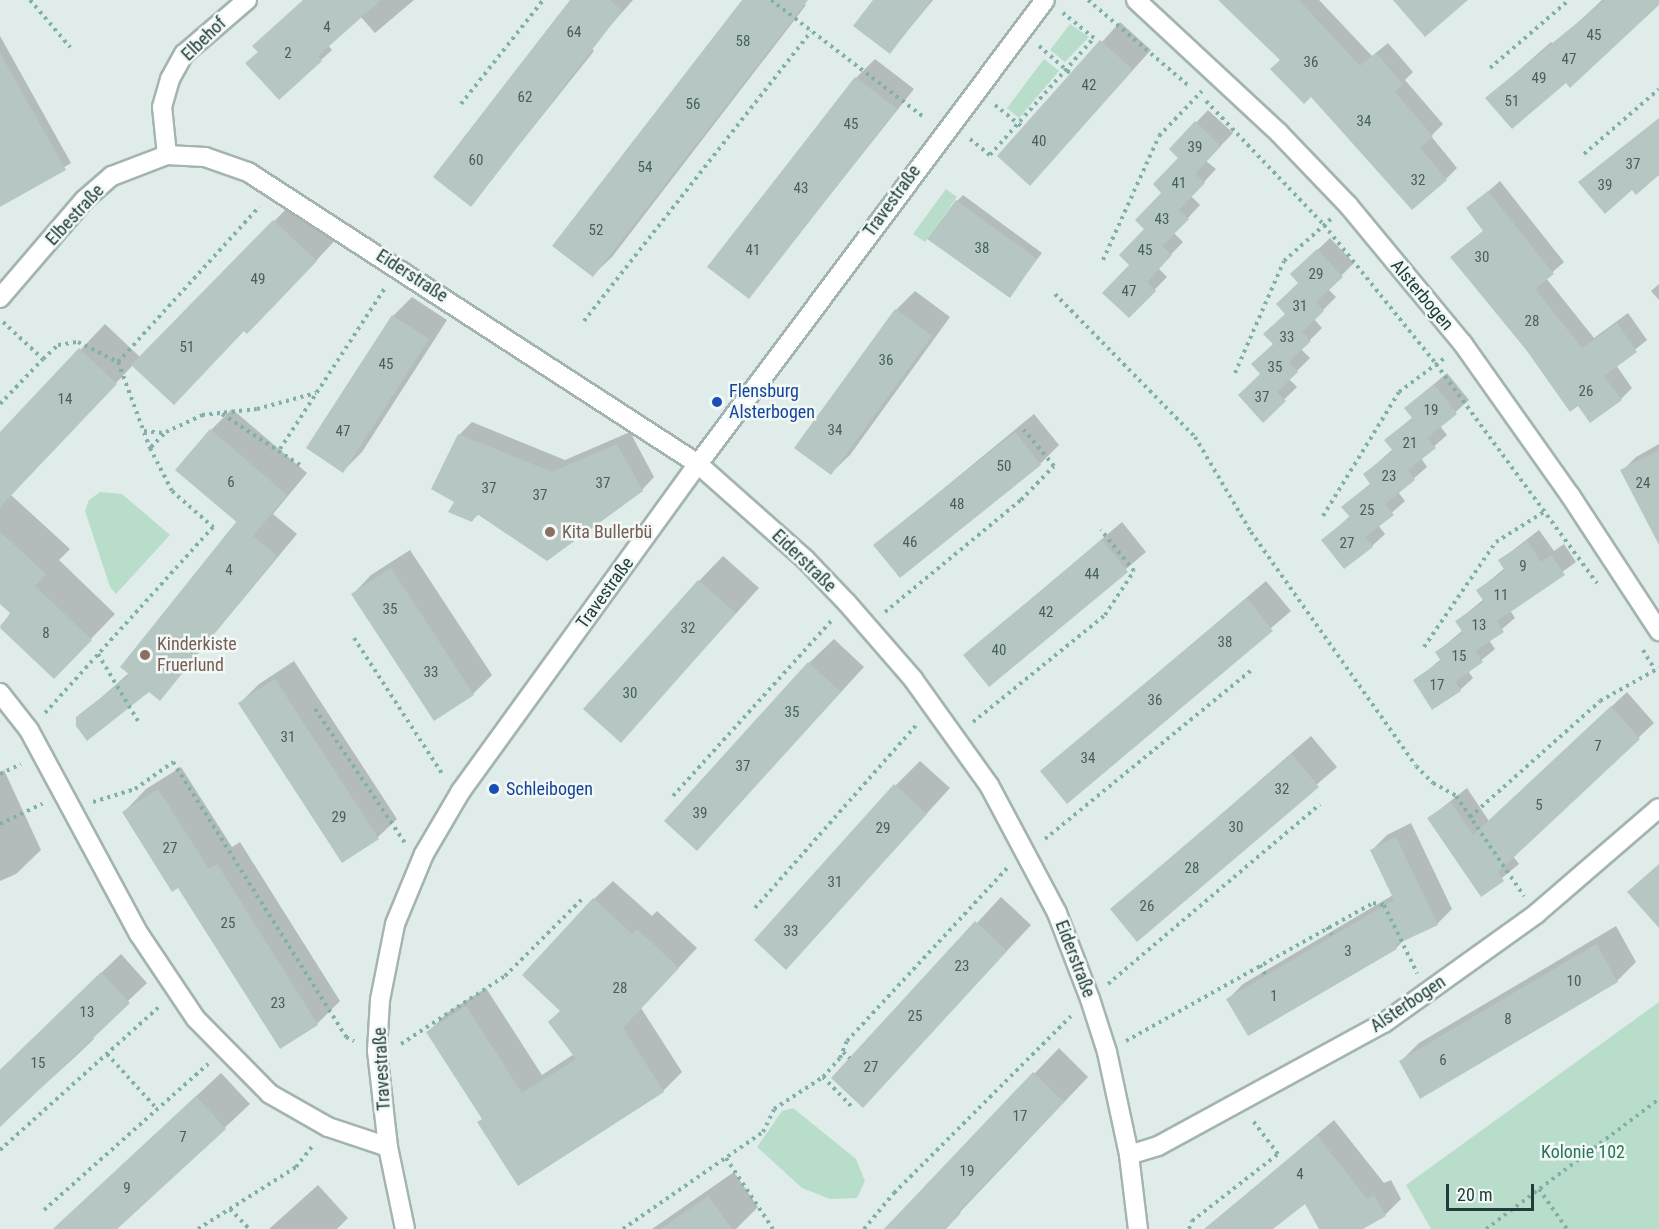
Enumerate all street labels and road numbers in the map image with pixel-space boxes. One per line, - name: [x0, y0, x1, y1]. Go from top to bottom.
- street label: Elbehof: [177, 13, 231, 65]
- street label: Travestraße: [859, 161, 925, 241]
- street label: Elbestraße: [41, 180, 109, 250]
- street label: Eiderstraße: [372, 245, 452, 307]
- street label: Alsterbogen: [1386, 255, 1458, 335]
- street label: Eiderstraße: [767, 525, 841, 597]
- street label: Travestraße: [572, 553, 638, 633]
- street label: Eiderstraße: [1050, 917, 1100, 1001]
- street label: Alsterbogen: [1366, 971, 1450, 1037]
- street label: Travestraße: [369, 1027, 395, 1111]

